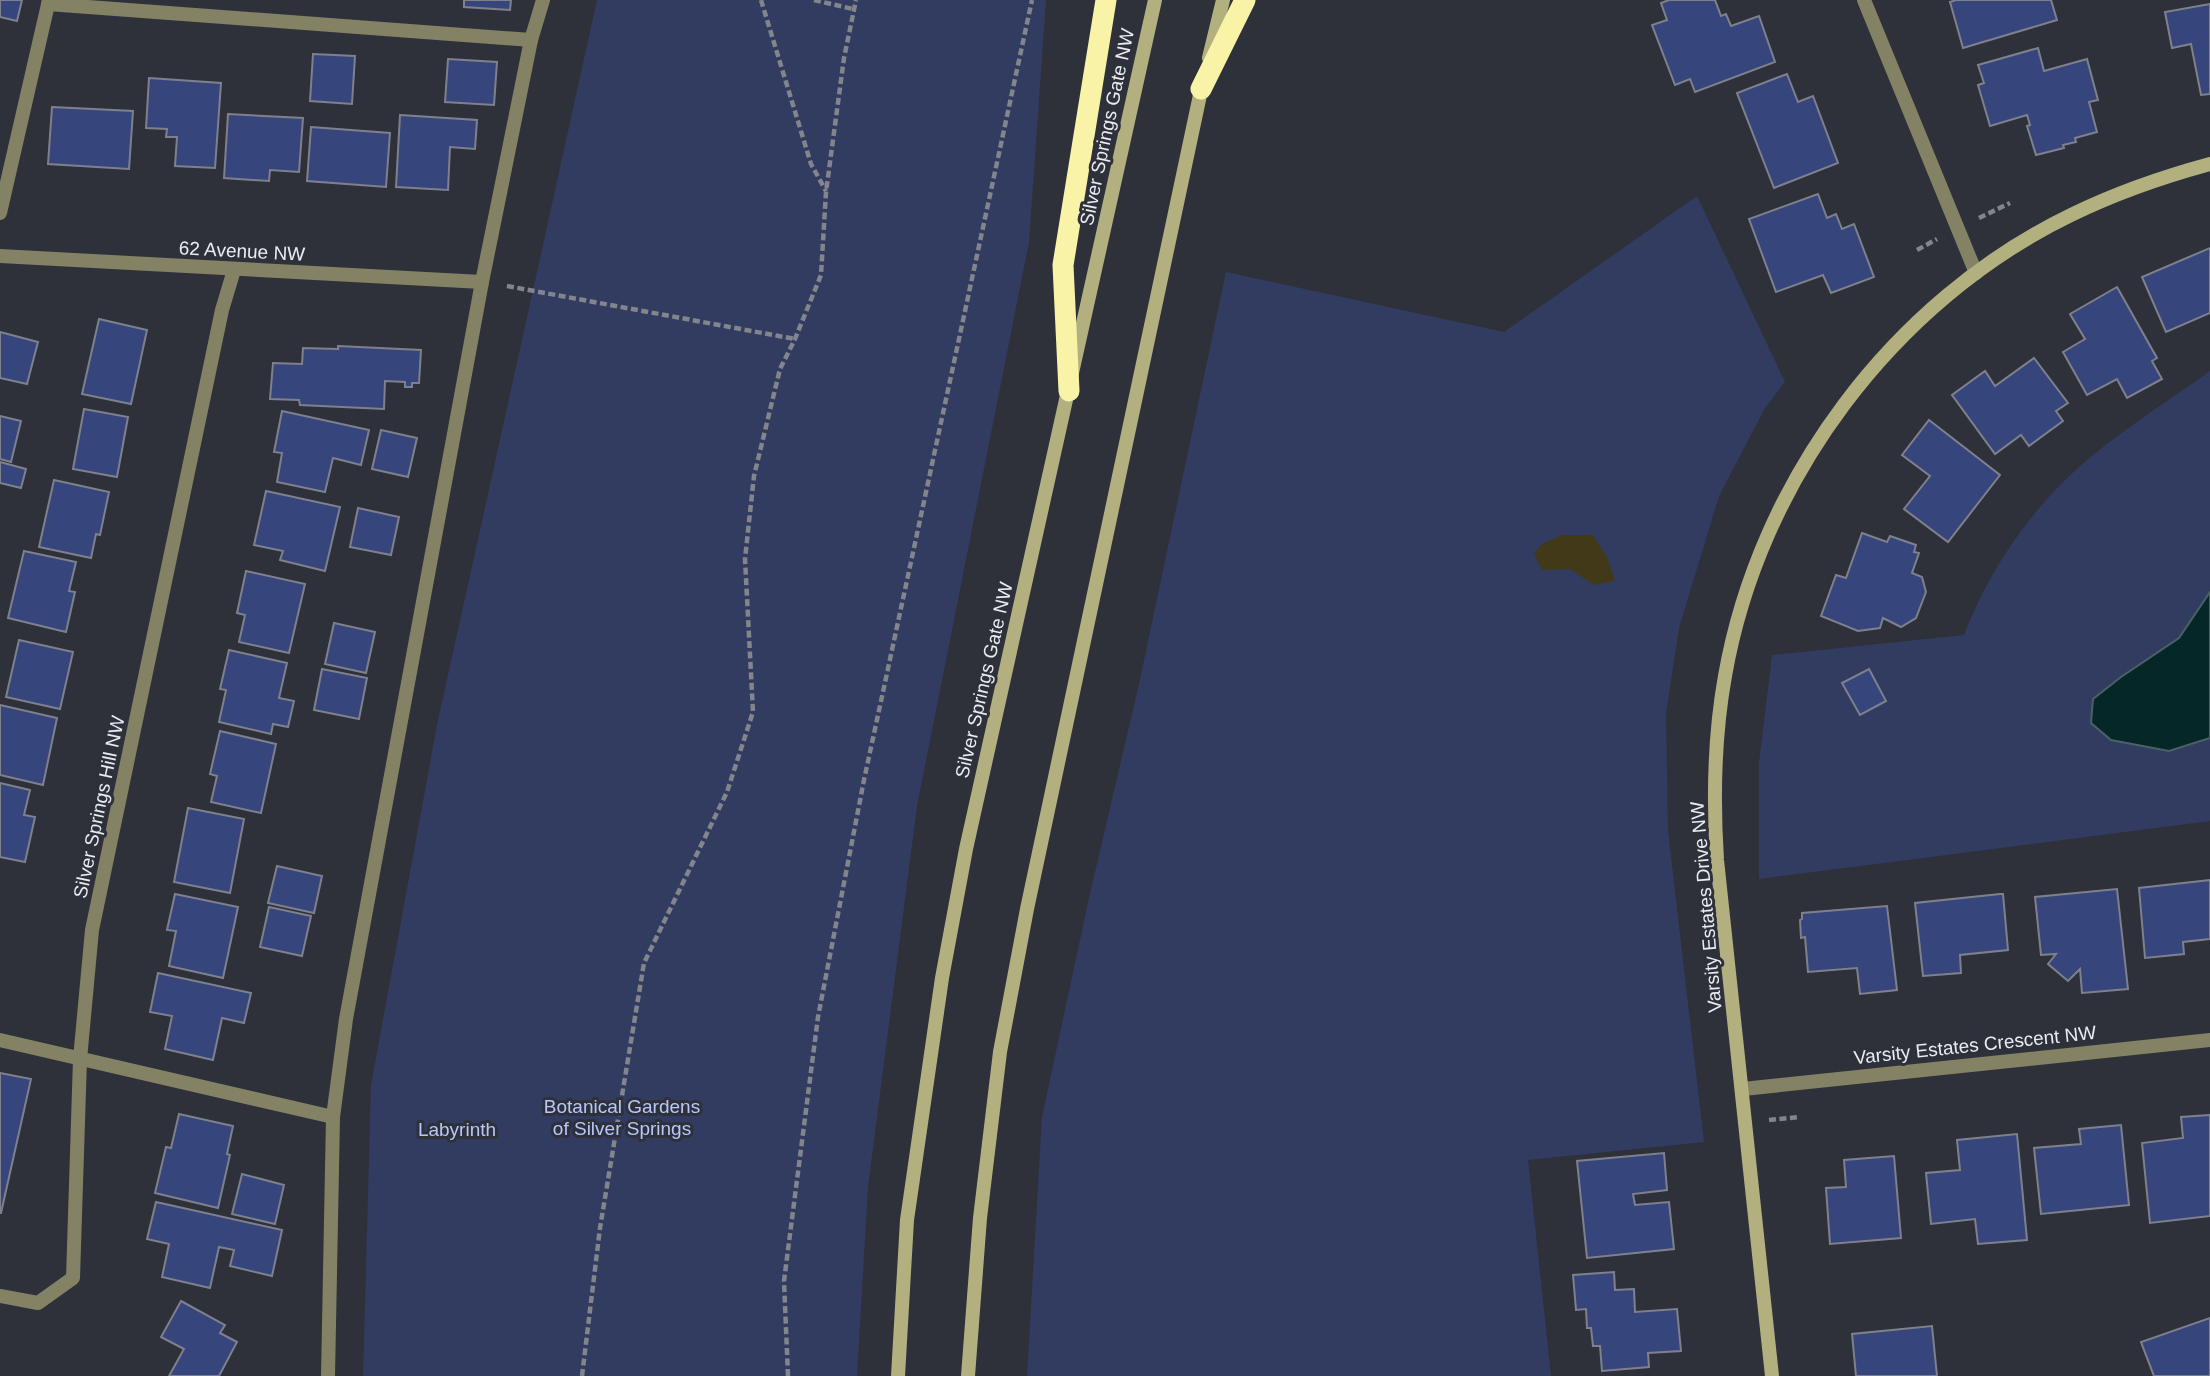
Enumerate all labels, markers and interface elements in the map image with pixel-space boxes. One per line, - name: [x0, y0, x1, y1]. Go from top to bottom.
- street label: Silver Springs Gate NW: [1076, 27, 1138, 227]
- street label: 62 Avenue NW: [178, 237, 306, 265]
- street label: Silver Springs Gate NW: [951, 580, 1017, 780]
- street label: Silver Springs Hill NW: [69, 714, 129, 900]
- street label: Varsity Estates Drive NW: [1686, 801, 1726, 1013]
- street label: Varsity Estates Crescent NW: [1853, 1022, 2097, 1068]
- park label: Botanical Gardens of Silver Springs: [544, 1096, 700, 1139]
- park label: Labyrinth: [418, 1119, 496, 1140]

